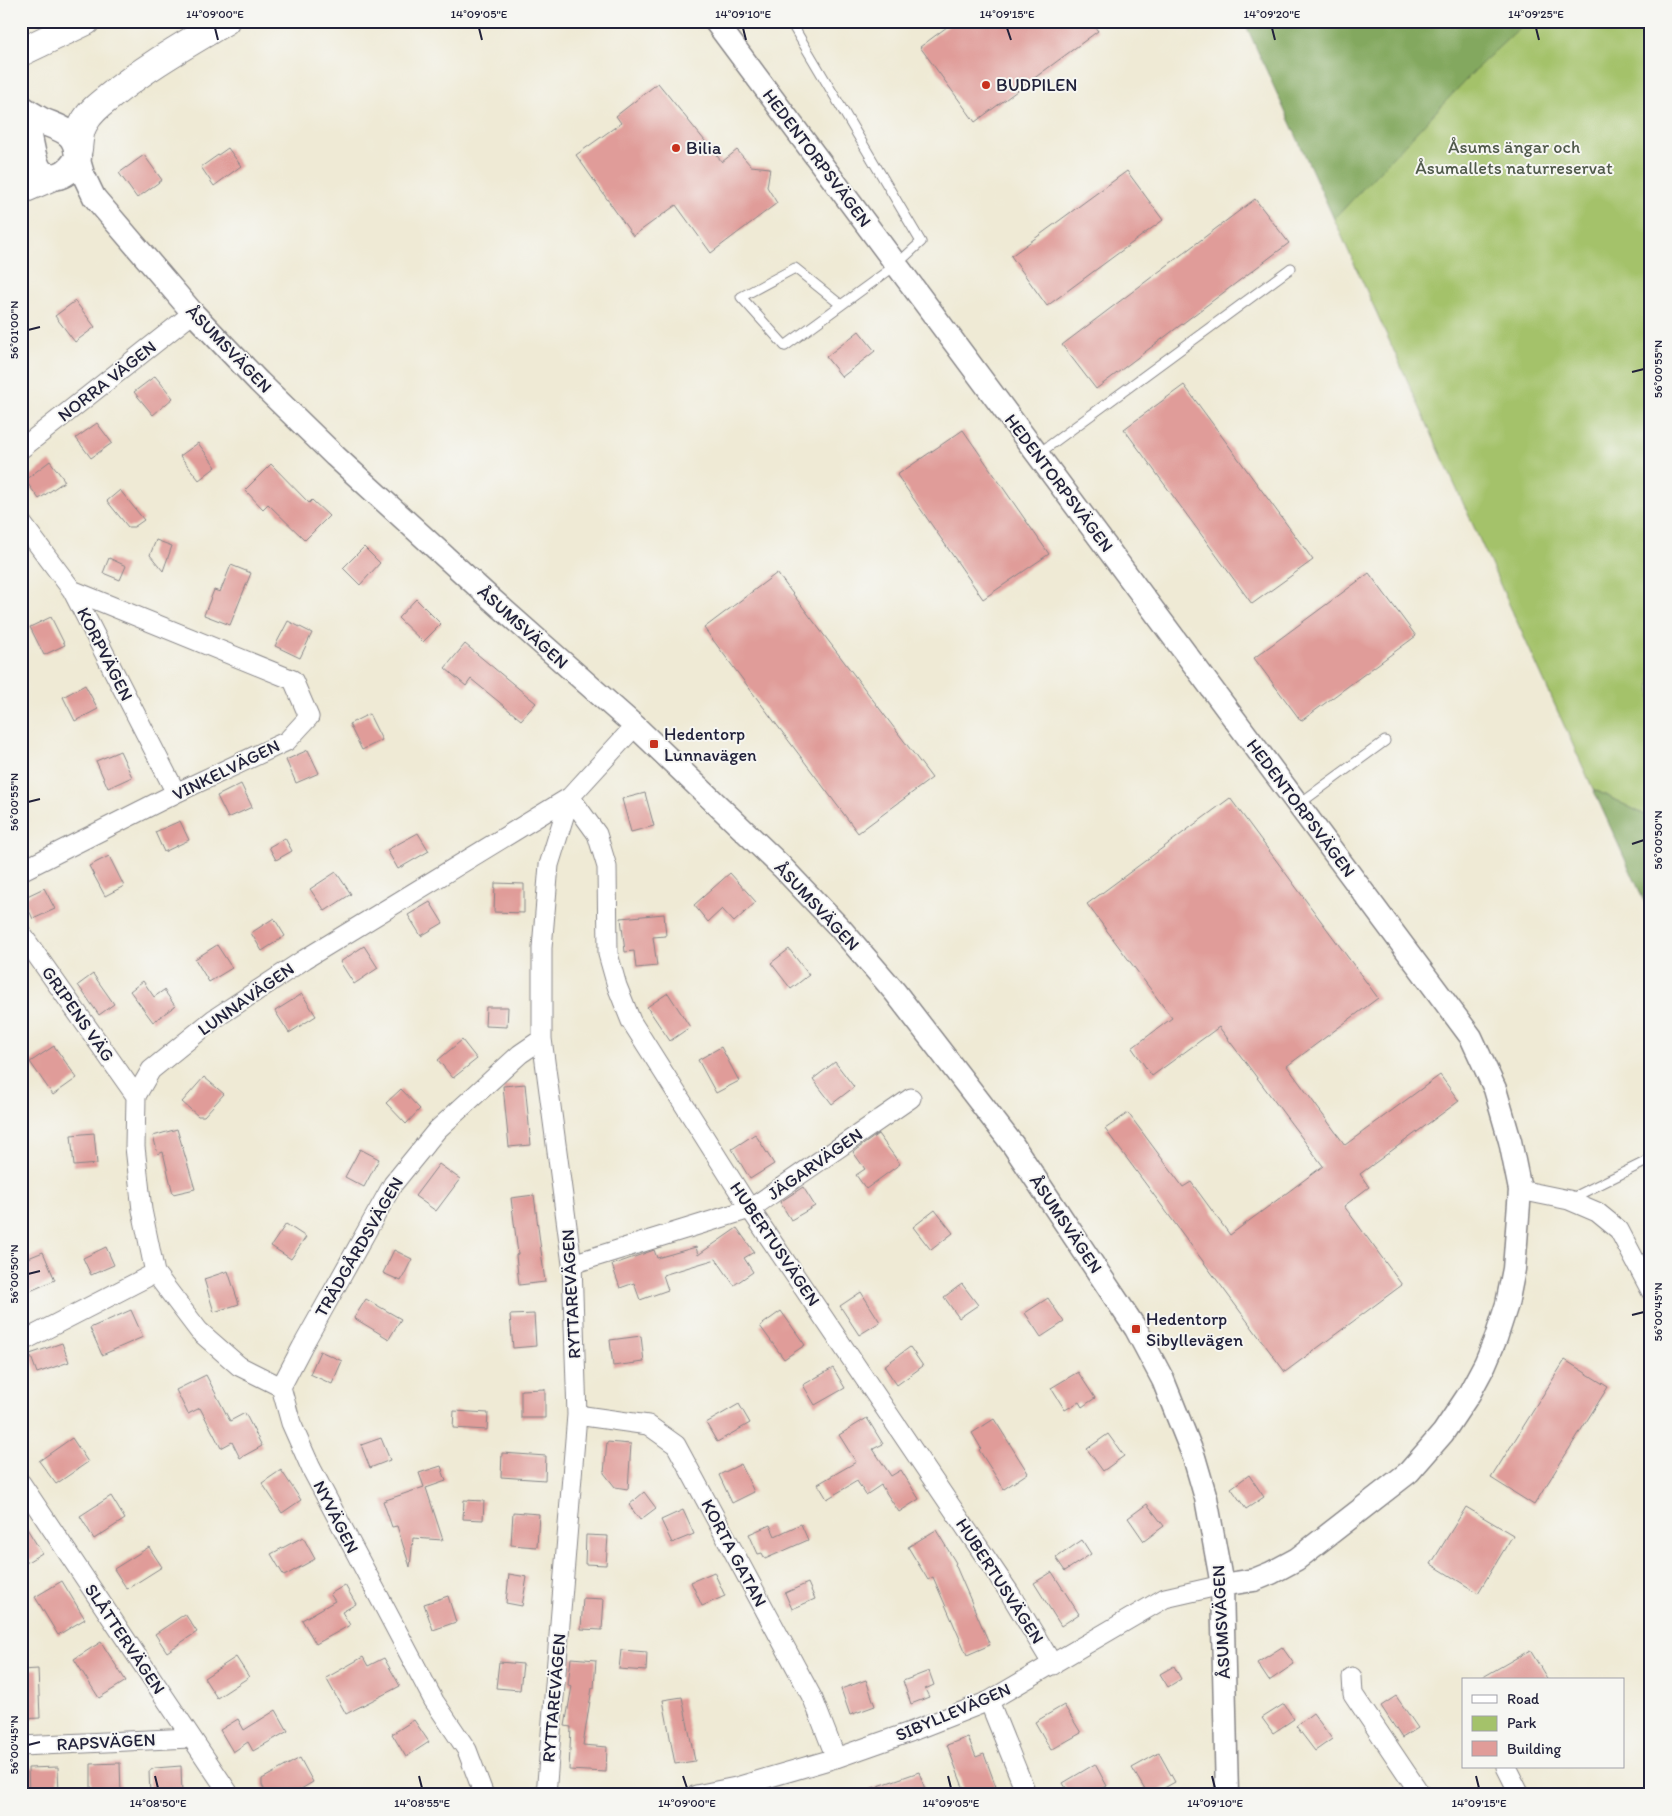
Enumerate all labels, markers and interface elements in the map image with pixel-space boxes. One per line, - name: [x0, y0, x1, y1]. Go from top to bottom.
- text: 14°09'00"E: [186, 7, 244, 21]
- text: 14°09'05"E: [451, 7, 508, 21]
- text: 14°09'10"E: [715, 7, 771, 21]
- text: 14°09'15"E: [979, 7, 1035, 21]
- text: 14°09'20"E: [1244, 7, 1301, 21]
- text: 14°09'25"E: [1508, 7, 1564, 21]
- place label: BUDPILEN: [996, 74, 1077, 96]
- marker: BUDPILEN: [980, 79, 992, 91]
- street label: HEDENTORPSVÄGEN: [758, 84, 876, 232]
- park label: Åsums ängar och Åsumallets naturreservat: [1415, 136, 1613, 179]
- place label: Bilia: [686, 137, 722, 159]
- marker: Bilia: [670, 142, 682, 154]
- street label: ÅSUMSVÄGEN: [181, 300, 277, 398]
- text: 56°01'00"N: [7, 301, 21, 359]
- street label: NORRA VÄGEN: [53, 336, 161, 426]
- text: 56°00'55"N: [1651, 340, 1665, 398]
- street label: HEDENTORPSVÄGEN: [1000, 409, 1118, 557]
- street label: ÅSUMSVÄGEN: [473, 581, 573, 673]
- street label: KORPVÄGEN: [72, 603, 138, 705]
- place label: Hedentorp Lunnavägen: [664, 723, 757, 766]
- street label: HEDENTORPSVÄGEN: [1242, 734, 1360, 882]
- street label: VINKELVÄGEN: [169, 735, 283, 805]
- marker: Hedentorp Lunnavägen: [648, 738, 660, 750]
- text: 56°00'55"N: [7, 773, 21, 831]
- text: 56°00'50"N: [1651, 810, 1665, 870]
- street label: ÅSUMSVÄGEN: [770, 857, 864, 955]
- street label: LUNNAVÄGEN: [194, 958, 298, 1040]
- street label: GRIPENS VÄG: [37, 962, 119, 1066]
- street label: JÄGARVÄGEN: [763, 1123, 867, 1205]
- street label: ÅSUMSVÄGEN: [1025, 1170, 1107, 1278]
- street label: TRÄDGÅRDSVÄGEN: [310, 1173, 408, 1321]
- street label: HUBERTUSVÄGEN: [725, 1178, 825, 1310]
- street label: RYTTAREVÄGEN: [557, 1229, 585, 1359]
- text: 56°00'50"N: [7, 1244, 21, 1304]
- text: 56°00'45"N: [1651, 1282, 1665, 1342]
- place label: Hedentorp Sibyllevägen: [1146, 1308, 1243, 1351]
- marker: Hedentorp Sibyllevägen: [1130, 1323, 1142, 1335]
- street label: NYVÄGEN: [308, 1477, 364, 1557]
- street label: KORTA GATAN: [696, 1495, 772, 1611]
- street label: HUBERTUSVÄGEN: [951, 1514, 1049, 1648]
- street label: ÅSUMSVÄGEN: [1207, 1564, 1235, 1680]
- street label: SLÅTTERVÄGEN: [80, 1580, 170, 1698]
- street label: RYTTAREVÄGEN: [537, 1632, 571, 1764]
- street label: SIBYLLEVÄGEN: [892, 1678, 1014, 1746]
- legend: [1462, 1678, 1624, 1768]
- text: Road: [1507, 1690, 1540, 1708]
- text: Park: [1507, 1714, 1537, 1732]
- text: 56°00'45"N: [7, 1715, 21, 1775]
- street label: RAPSVÄGEN: [56, 1728, 156, 1756]
- text: Building: [1507, 1740, 1561, 1758]
- text: 14°08'50"E: [129, 1796, 187, 1810]
- text: 14°08'55"E: [394, 1796, 450, 1810]
- text: 14°09'00"E: [658, 1796, 716, 1810]
- text: 14°09'05"E: [923, 1796, 980, 1810]
- text: 14°09'10"E: [1187, 1796, 1243, 1810]
- text: 14°09'15"E: [1451, 1796, 1507, 1810]

